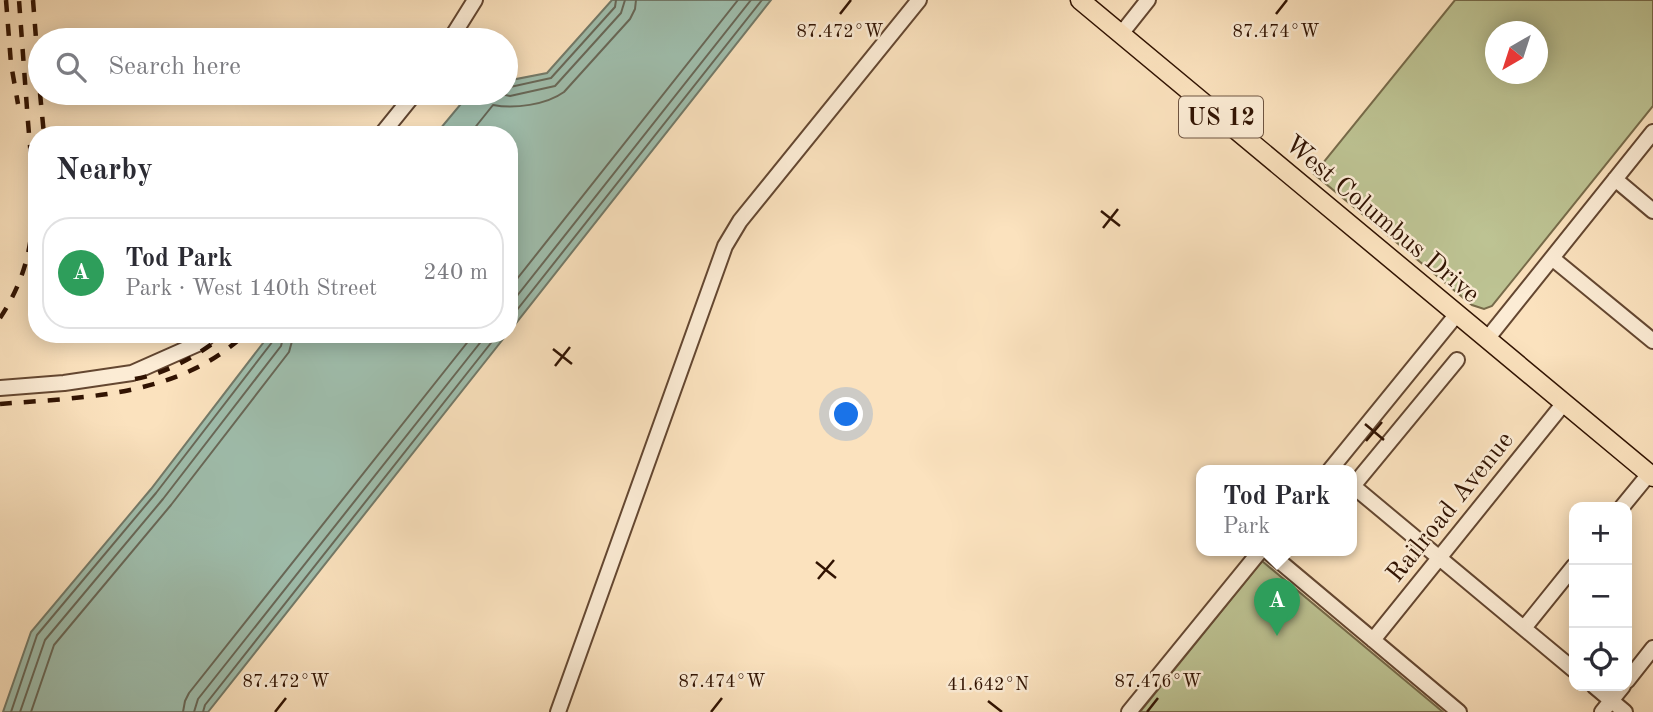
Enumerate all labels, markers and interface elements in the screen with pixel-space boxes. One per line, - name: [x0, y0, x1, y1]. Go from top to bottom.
- north arrow: [1485, 21, 1548, 84]
- text: 87.472°W: [797, 23, 883, 41]
- text: 87.474°W: [1233, 23, 1319, 41]
- search box: [28, 28, 518, 105]
- icon: search: [52, 48, 90, 86]
- text: Search here: [108, 54, 241, 80]
- road number: US 12: [1179, 96, 1263, 138]
- street label: West Columbus Drive: [1280, 131, 1484, 308]
- text: Nearby: [56, 156, 153, 186]
- text: Tod Park: [125, 246, 232, 272]
- text: A: [72, 261, 90, 284]
- text: 240 m: [423, 261, 488, 284]
- text: Park · West 140th Street: [125, 277, 377, 300]
- your location: [829, 397, 863, 431]
- street label: Railroad Avenue: [1382, 427, 1519, 587]
- popup: [1196, 465, 1357, 556]
- text: Tod Park: [1223, 484, 1330, 510]
- map controls: [1569, 502, 1632, 691]
- button: +: [1569, 502, 1632, 565]
- text: Park: [1223, 515, 1270, 538]
- button: −: [1569, 565, 1632, 628]
- pin: A: [1254, 578, 1300, 636]
- button: locate: [1569, 628, 1632, 691]
- text: 87.472°W: [243, 673, 329, 691]
- text: 87.474°W: [679, 673, 765, 691]
- text: 87.476°W: [1115, 673, 1201, 691]
- text: 41.642°N: [947, 676, 1029, 694]

